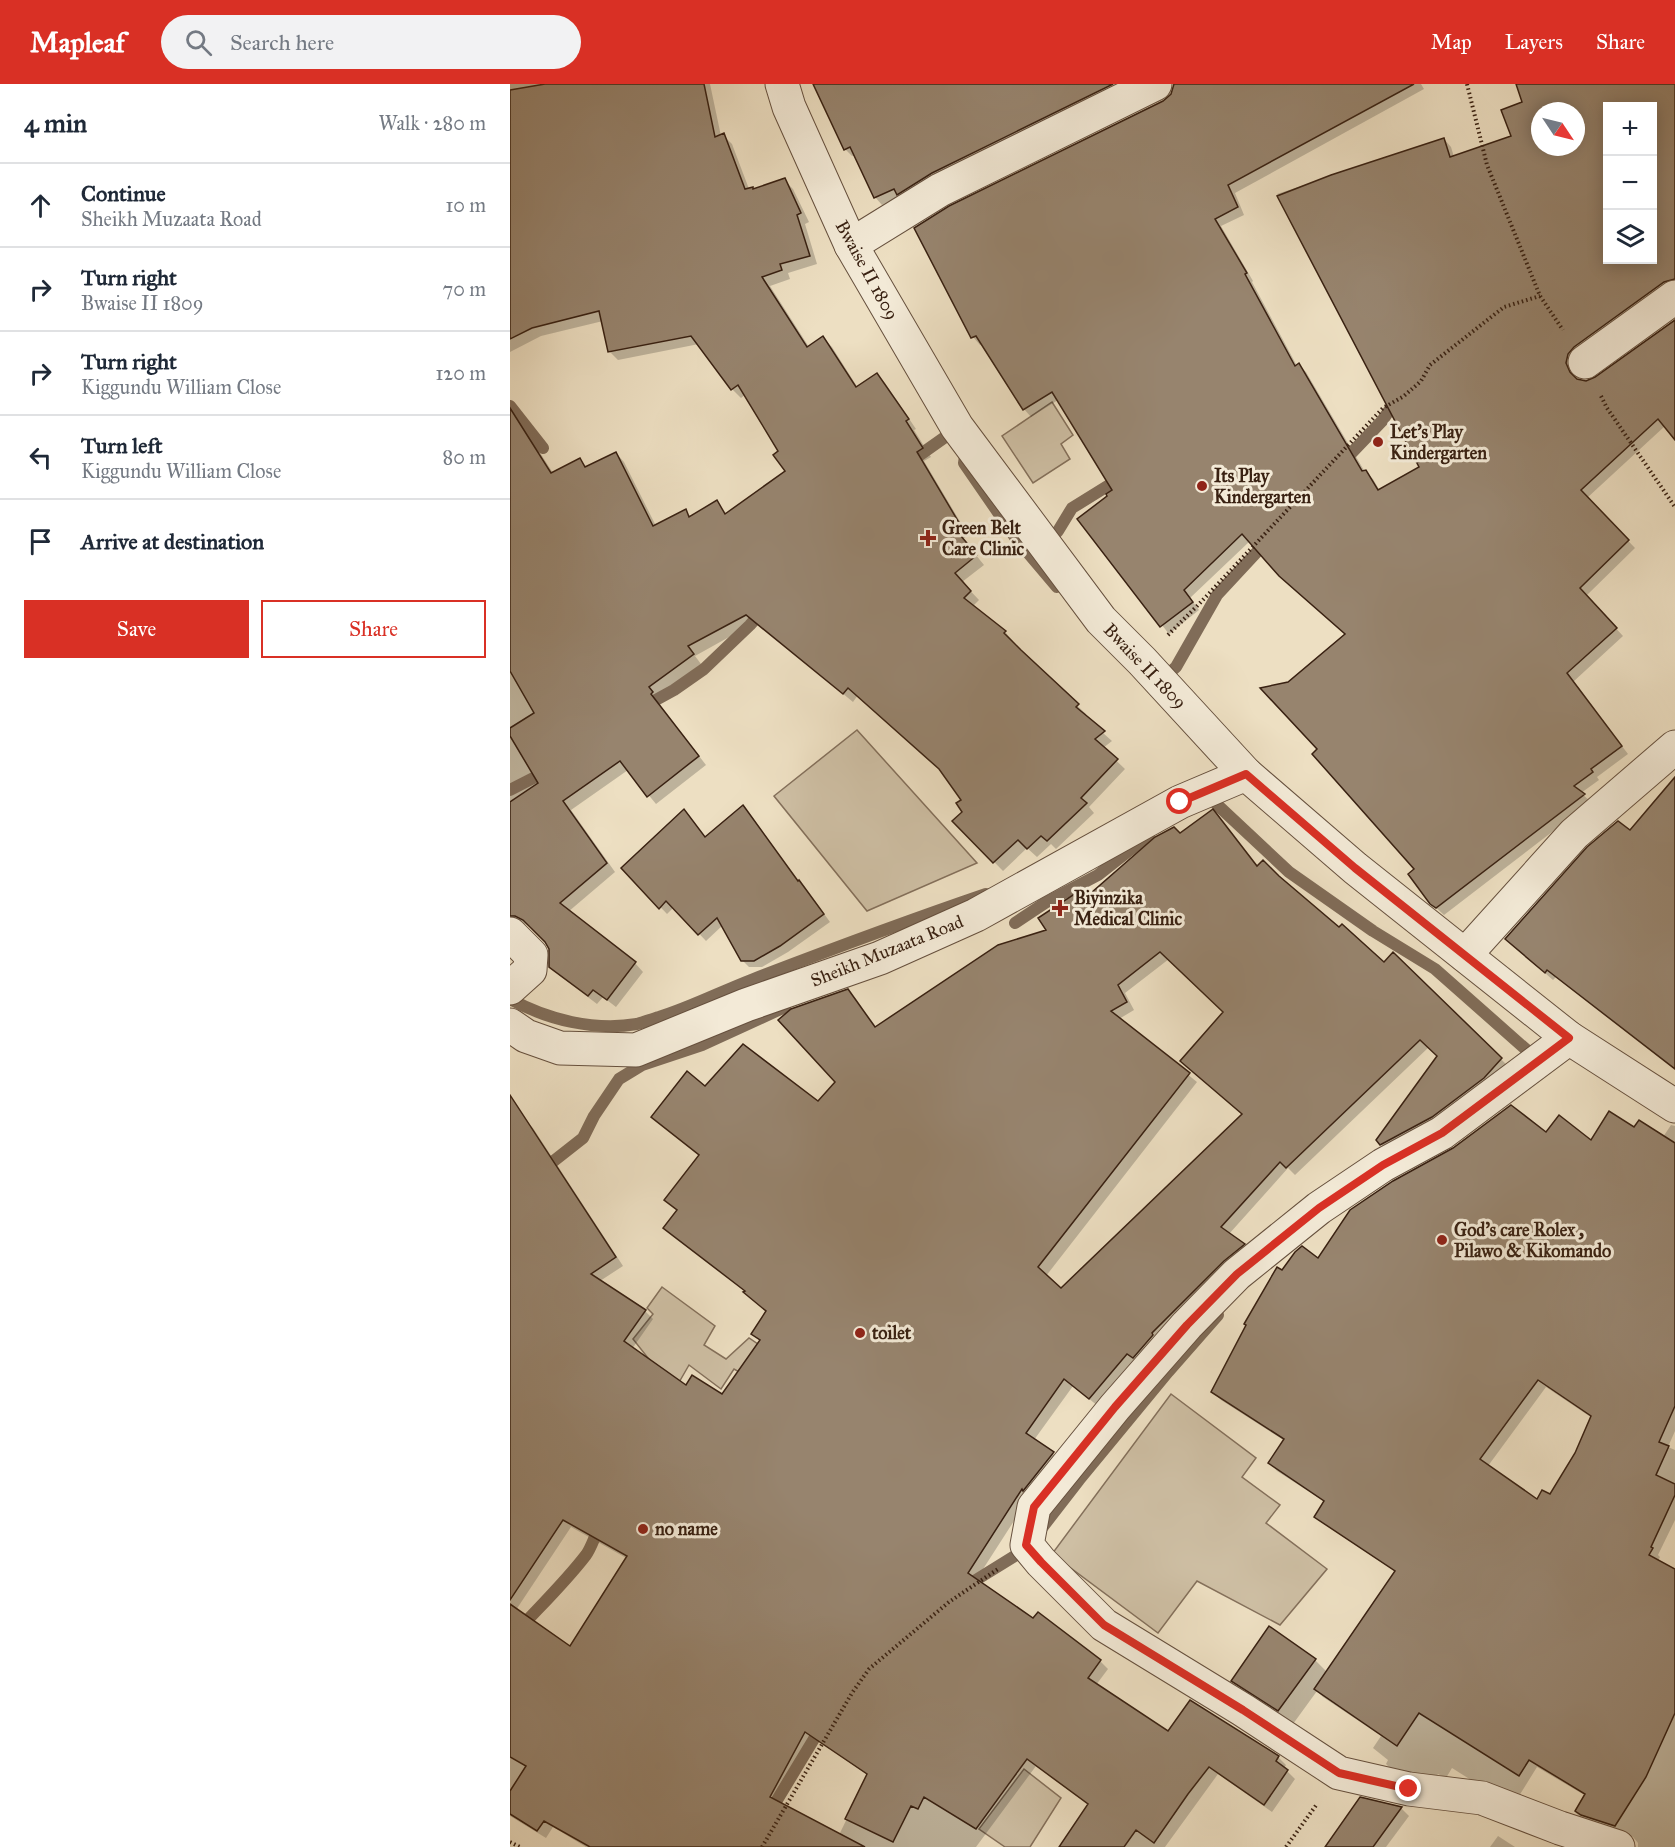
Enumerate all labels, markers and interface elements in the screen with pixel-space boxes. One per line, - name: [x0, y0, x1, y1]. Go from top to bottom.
- search box: [161, 15, 581, 69]
- text: Mapleaf: [30, 25, 125, 60]
- icon: search: [182, 26, 215, 59]
- text: Search here: [230, 29, 334, 56]
- text: Map: [1431, 29, 1472, 55]
- text: Layers: [1505, 29, 1563, 55]
- text: Share: [1596, 29, 1645, 55]
- north arrow: [1531, 102, 1585, 156]
- map controls: [1603, 102, 1657, 264]
- button: +: [1603, 102, 1657, 156]
- text: 4 min: [24, 107, 87, 139]
- text: Walk · 280 m: [379, 111, 486, 135]
- button: −: [1603, 156, 1657, 210]
- text: Continue: [81, 180, 166, 207]
- icon: ahead: [24, 189, 57, 222]
- text: 10 m: [445, 193, 486, 217]
- text: Sheikh Muzaata Road: [81, 207, 262, 231]
- button: layers: [1603, 210, 1657, 264]
- street label: Bwaise II 1809: [831, 216, 903, 324]
- text: Turn right: [81, 264, 177, 291]
- icon: right: [24, 273, 57, 306]
- text: 70 m: [443, 277, 486, 301]
- text: Bwaise II 1809: [81, 291, 203, 315]
- text: Turn right: [81, 348, 177, 375]
- icon: right: [24, 357, 57, 390]
- text: 120 m: [435, 361, 486, 385]
- text: Kiggundu William Close: [81, 375, 281, 399]
- place label: Let's Play Kindergarten: [1390, 421, 1487, 465]
- text: Turn left: [81, 432, 163, 459]
- marker: Let's Play Kindergarten: [1371, 435, 1385, 449]
- icon: left: [24, 441, 57, 474]
- text: 80 m: [443, 445, 486, 469]
- text: Kiggundu William Close: [81, 459, 281, 483]
- place label: Its Play Kindergarten: [1214, 465, 1311, 509]
- marker: Its Play Kindergarten: [1195, 479, 1209, 493]
- place label: Green Belt Care Clinic: [942, 517, 1025, 560]
- icon: arrive: [24, 525, 57, 558]
- text: Arrive at destination: [81, 528, 264, 555]
- marker: Green Belt Care Clinic: [919, 529, 937, 547]
- button: Save: [24, 600, 249, 658]
- button: Share: [261, 600, 486, 658]
- street label: Bwaise II 1809: [1099, 619, 1191, 713]
- route start: [1166, 788, 1192, 814]
- place label: Biyinzika Medical Clinic: [1074, 887, 1182, 930]
- marker: Biyinzika Medical Clinic: [1051, 899, 1069, 917]
- street label: Sheikh Muzaata Road: [807, 910, 967, 992]
- place label: God's care Rolex , Pilawo & Kikomando: [1454, 1219, 1611, 1262]
- marker: God's care Rolex , Pilawo & Kikomando: [1435, 1233, 1449, 1247]
- place label: toilet: [871, 1322, 912, 1344]
- marker: toilet: [853, 1326, 867, 1340]
- place label: no name: [655, 1518, 718, 1540]
- marker: no name: [636, 1522, 650, 1536]
- route end: [1395, 1775, 1421, 1801]

